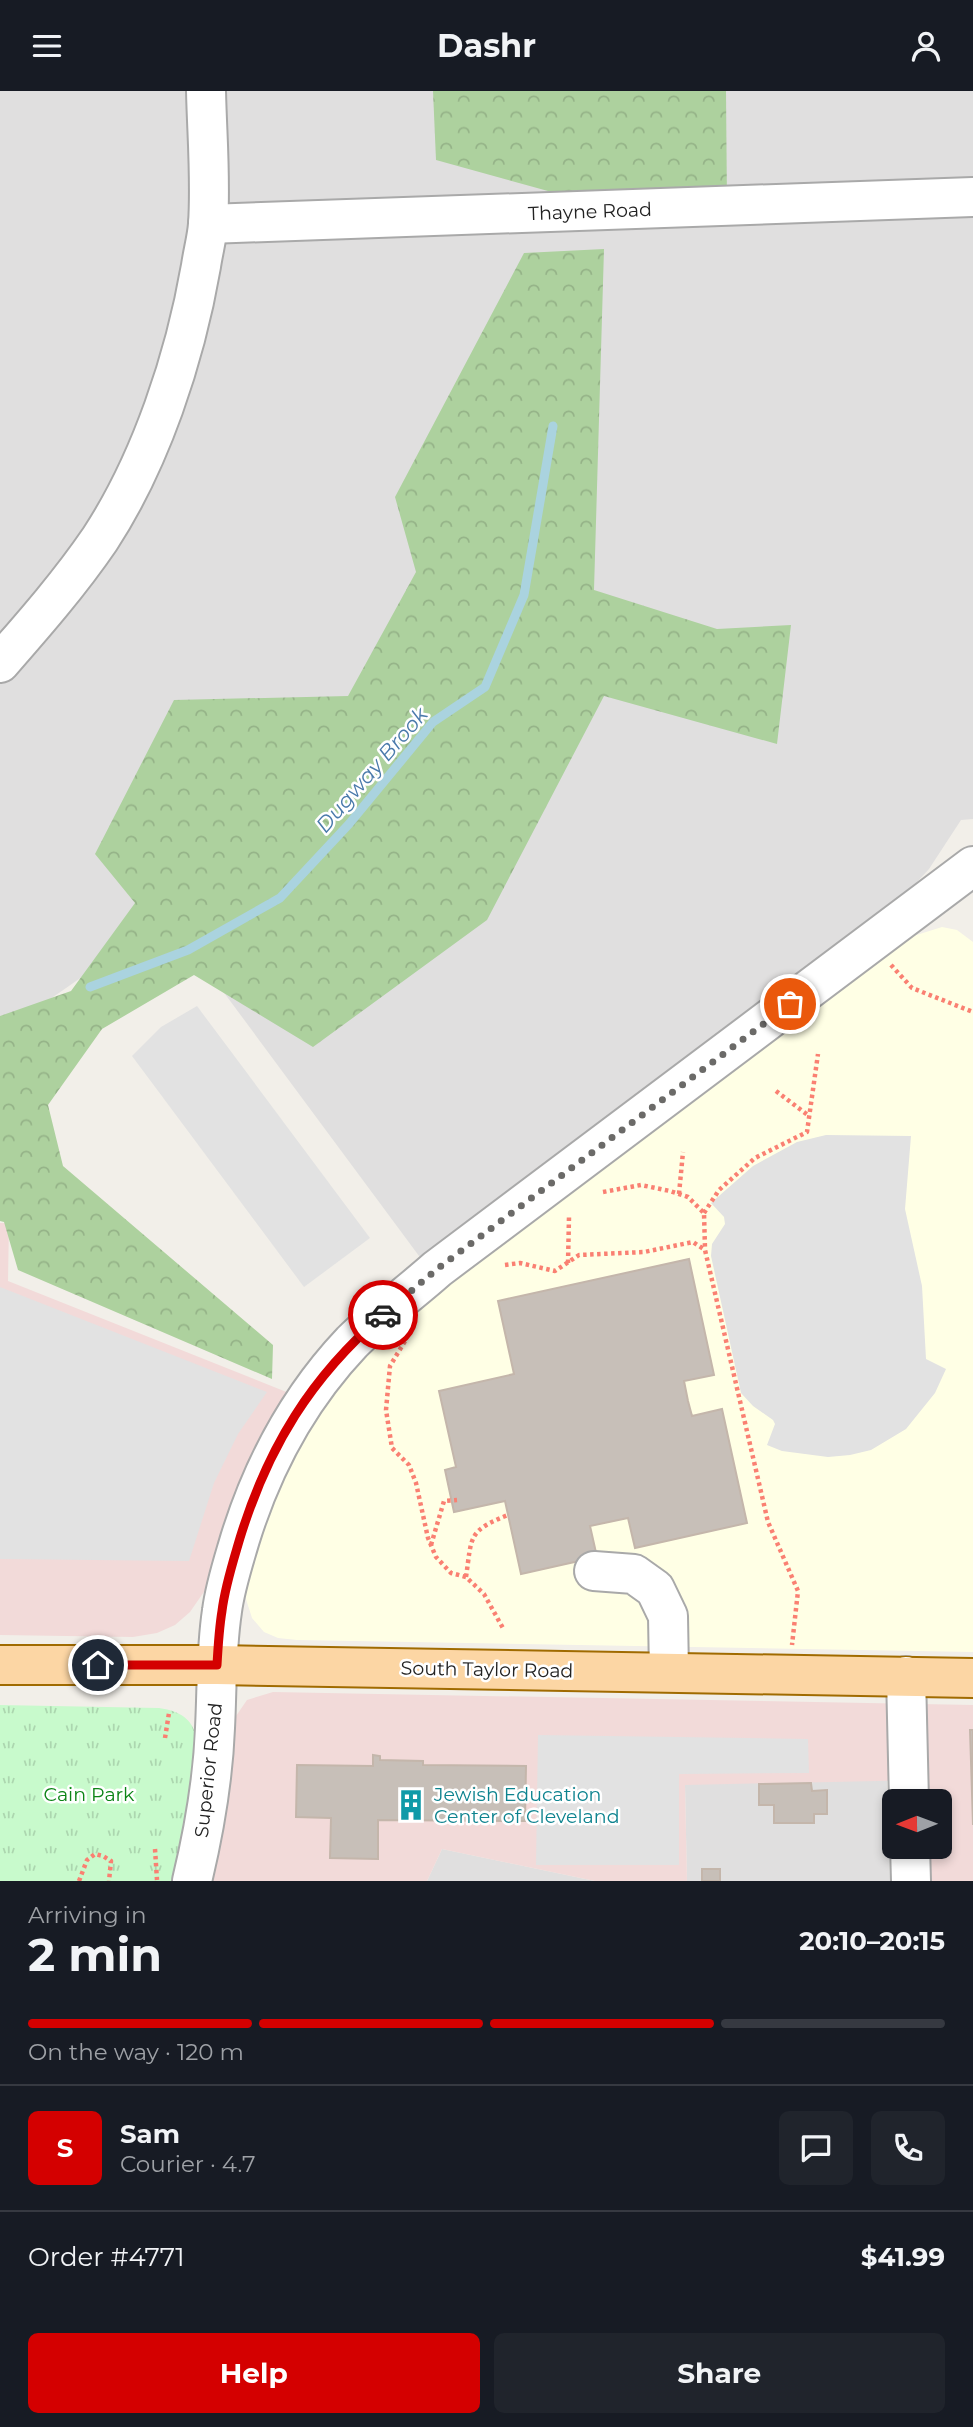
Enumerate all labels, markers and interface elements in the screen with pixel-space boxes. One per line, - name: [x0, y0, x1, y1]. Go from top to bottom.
- text: Dashr: [437, 26, 536, 65]
- icon: menu: [28, 27, 66, 65]
- icon: person: [907, 27, 945, 65]
- street label: Thayne Road: [528, 198, 652, 225]
- water label: Dugway Brook: [310, 701, 434, 837]
- pin: [760, 974, 820, 1034]
- icon: bag: [771, 985, 809, 1023]
- courier: [348, 1280, 418, 1350]
- icon: car: [364, 1296, 402, 1334]
- pin: [68, 1635, 128, 1695]
- icon: home: [79, 1646, 117, 1684]
- street label: South Taylor Road: [400, 1656, 574, 1683]
- street label: Superior Road: [190, 1701, 227, 1839]
- park label: Cain Park: [44, 1783, 135, 1806]
- place label: Jewish Education Center of Cleveland: [433, 1783, 620, 1828]
- building icon: Jewish Education Center of Cleveland: [394, 1788, 428, 1822]
- north arrow: [882, 1789, 952, 1859]
- map controls: [882, 1789, 952, 1859]
- text: Arriving in: [28, 1901, 147, 1929]
- text: 20:10–20:15: [799, 1925, 945, 1957]
- text: 2 min: [28, 1926, 162, 1983]
- text: On the way · 120 m: [28, 2038, 244, 2066]
- button: chat: [779, 2111, 853, 2185]
- button: phone: [871, 2111, 945, 2185]
- text: Sam: [120, 2118, 180, 2150]
- text: S: [57, 2132, 73, 2164]
- text: Courier · 4.7: [120, 2150, 256, 2178]
- text: Order #4771: [28, 2241, 185, 2273]
- text: $41.99: [861, 2241, 945, 2273]
- button: Help: [28, 2333, 480, 2413]
- button: Share: [494, 2333, 945, 2413]

